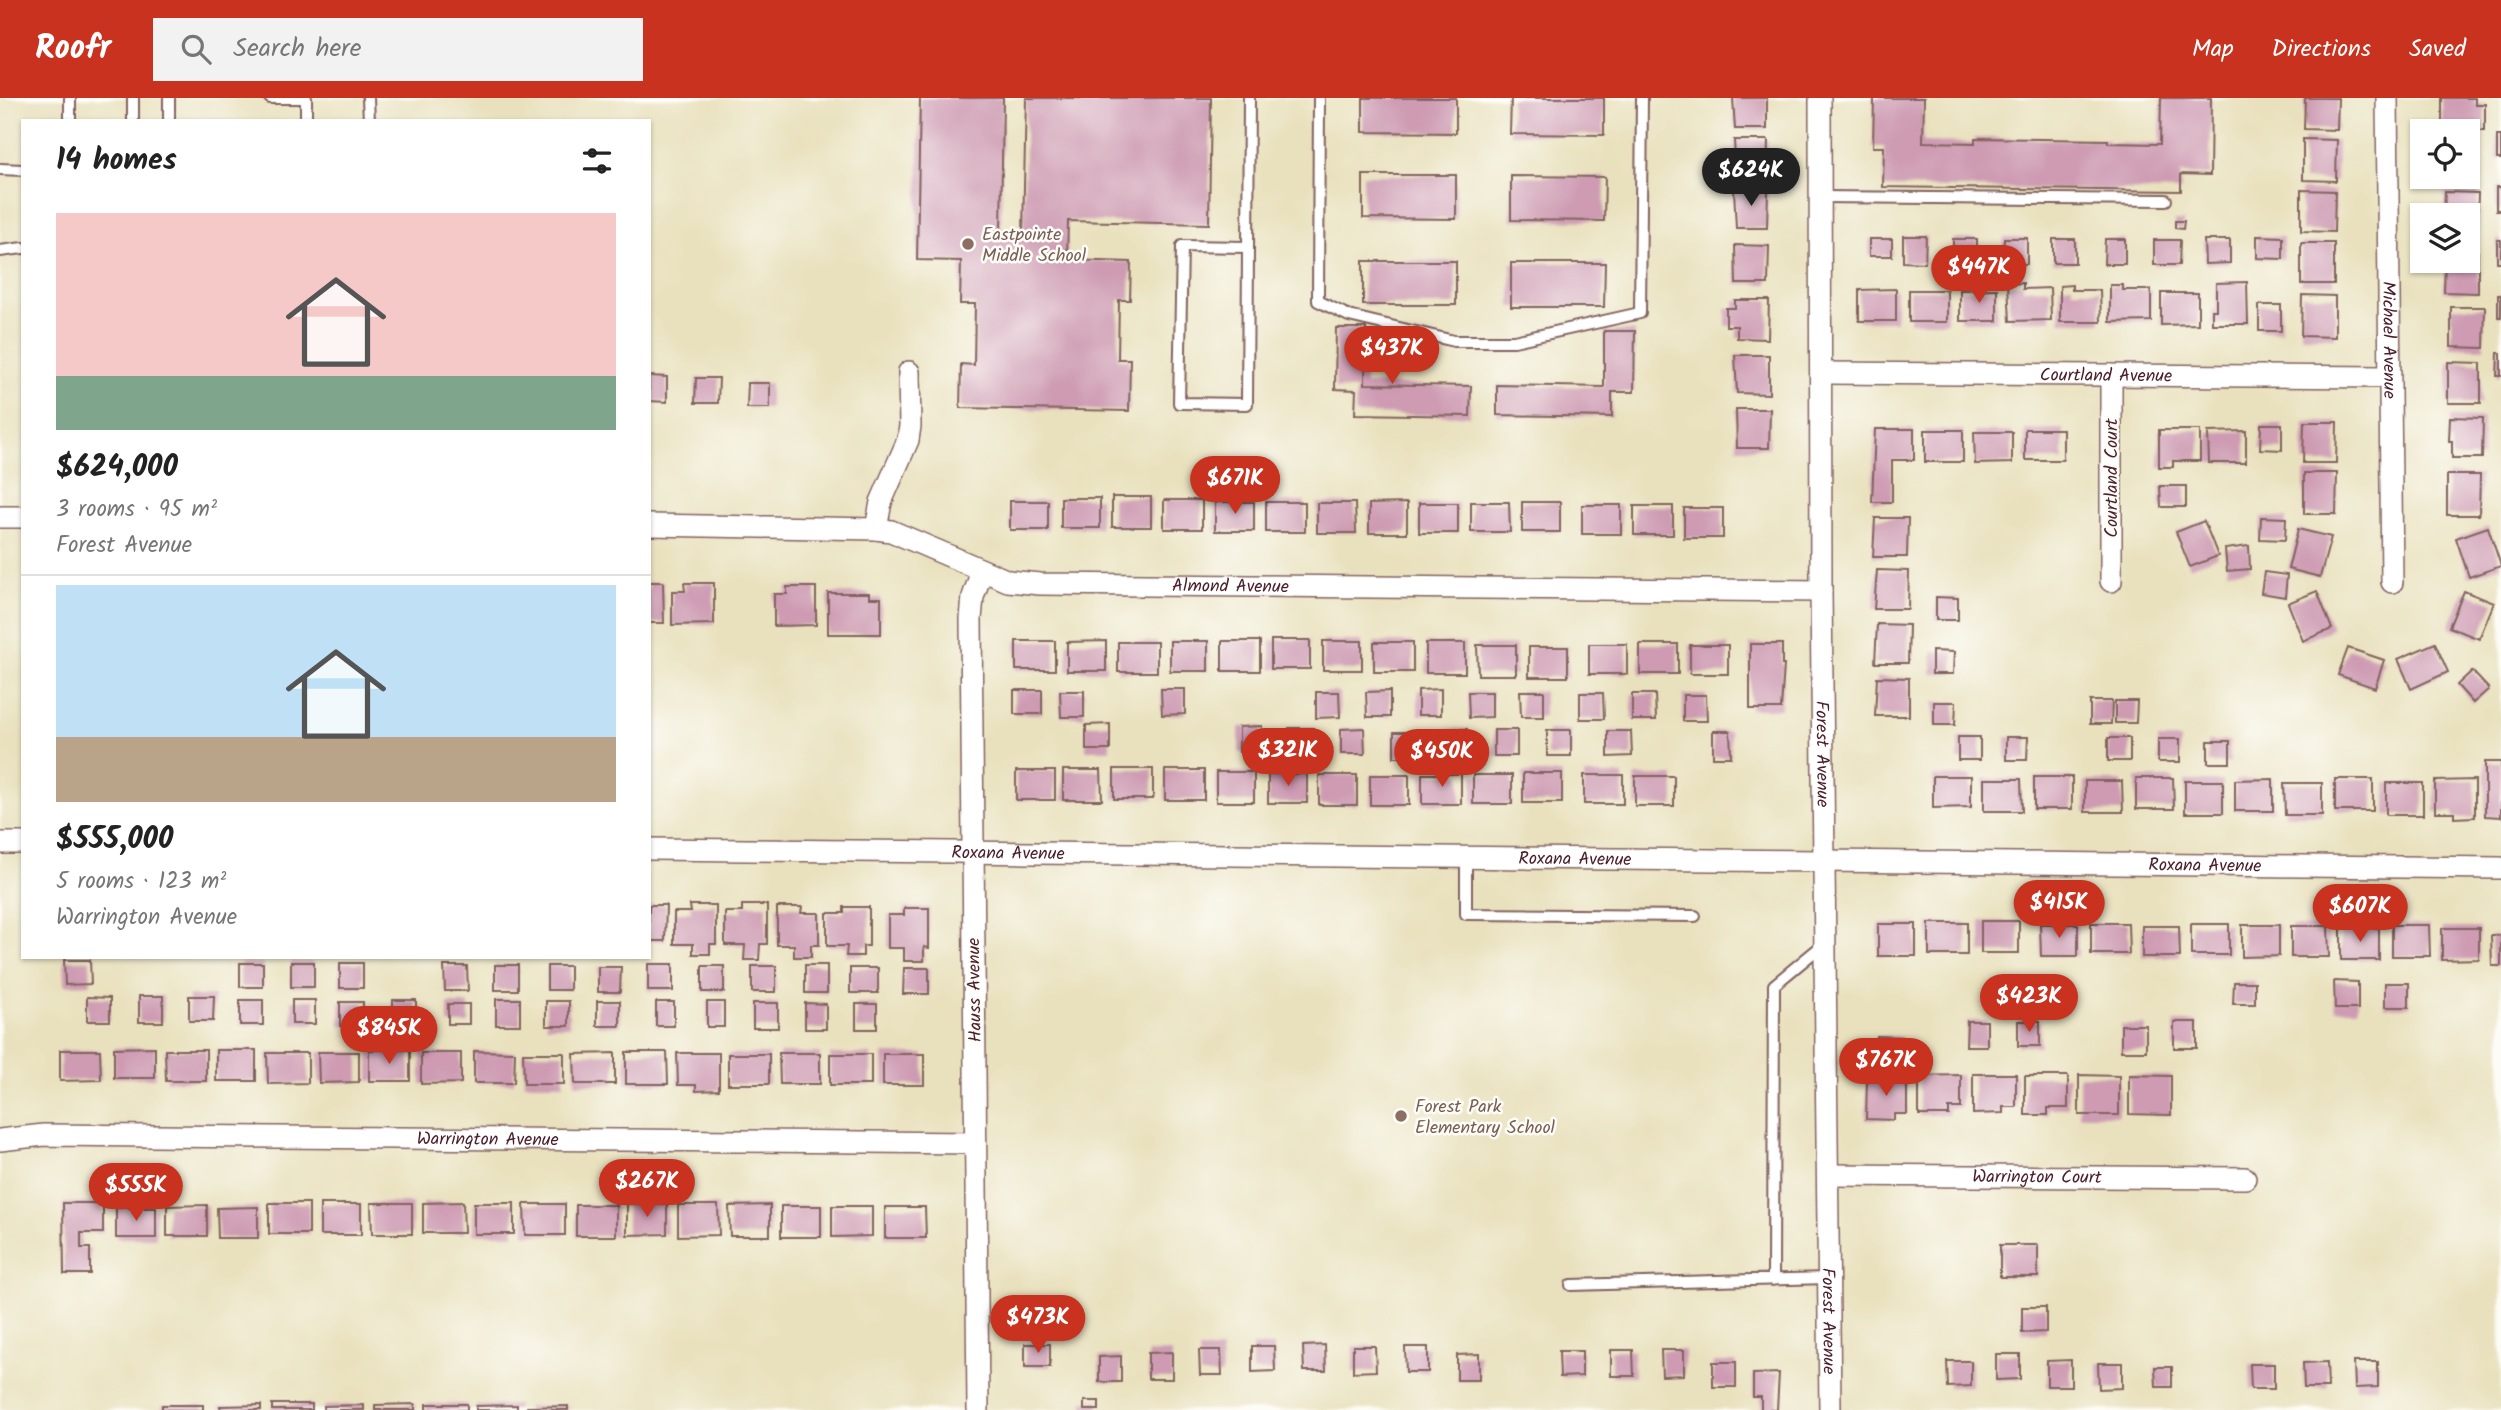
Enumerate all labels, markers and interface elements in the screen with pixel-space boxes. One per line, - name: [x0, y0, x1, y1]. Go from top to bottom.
- search box: [153, 18, 643, 81]
- text: Roofr: [35, 23, 111, 76]
- text: Search here: [233, 28, 361, 70]
- icon: search: [177, 30, 215, 68]
- text: Map: [2192, 30, 2234, 69]
- text: Directions: [2272, 30, 2371, 69]
- text: Saved: [2409, 30, 2466, 69]
- map controls: [2410, 119, 2480, 273]
- button: locate: [2410, 119, 2480, 189]
- text: 14 homes: [56, 137, 177, 185]
- icon: filters: [578, 142, 616, 180]
- pin: $624K: [1702, 148, 1800, 208]
- text: $624K: [1718, 153, 1784, 189]
- button: layers: [2410, 203, 2480, 273]
- place label: Eastpointe Middle School: [982, 221, 1087, 271]
- marker: Eastpointe Middle School: [960, 236, 976, 252]
- pin: $447K: [1930, 246, 2028, 305]
- text: $447K: [1947, 250, 2011, 286]
- icon: home: [273, 259, 399, 385]
- street label: Michael Avenue: [2373, 281, 2403, 399]
- pin: $437K: [1343, 327, 1441, 386]
- text: $437K: [1360, 331, 1424, 367]
- street label: Courtland Avenue: [2040, 362, 2172, 391]
- street label: Courtland Court: [2098, 417, 2127, 538]
- text: $624,000: [56, 444, 178, 492]
- pin: $671K: [1186, 456, 1284, 516]
- text: $671K: [1206, 461, 1264, 497]
- text: 3 rooms · 95 m²: [56, 492, 217, 528]
- text: Forest Avenue: [56, 528, 192, 564]
- street label: Almond Avenue: [1172, 572, 1289, 602]
- icon: home: [273, 631, 399, 757]
- street label: Forest Avenue: [1806, 701, 1836, 807]
- pin: $321K: [1239, 728, 1337, 788]
- pin: $450K: [1393, 730, 1491, 789]
- text: $321K: [1258, 733, 1318, 769]
- text: $450K: [1410, 734, 1474, 770]
- text: $555,000: [56, 816, 173, 864]
- street label: Roxana Avenue: [951, 839, 1065, 869]
- street label: Roxana Avenue: [1518, 845, 1632, 875]
- street label: Roxana Avenue: [2148, 851, 2262, 882]
- text: 5 rooms · 123 m²: [56, 864, 226, 900]
- pin: $415K: [2010, 880, 2108, 940]
- pin: $607K: [2311, 884, 2409, 944]
- text: $415K: [2030, 885, 2088, 921]
- text: $607K: [2329, 889, 2391, 925]
- text: Warrington Avenue: [56, 900, 237, 936]
- street label: Hauss Avenue: [960, 937, 991, 1043]
- pin: $423K: [1980, 974, 2078, 1034]
- text: $423K: [1996, 979, 2062, 1015]
- pin: $845K: [340, 1006, 438, 1066]
- text: $845K: [356, 1011, 422, 1047]
- pin: $767K: [1837, 1038, 1935, 1098]
- text: $767K: [1855, 1043, 1917, 1079]
- place label: Forest Park Elementary School: [1415, 1093, 1556, 1143]
- marker: Forest Park Elementary School: [1393, 1108, 1409, 1124]
- street label: Warrington Avenue: [417, 1125, 559, 1155]
- pin: $267K: [598, 1160, 696, 1219]
- street label: Warrington Court: [1972, 1163, 2103, 1193]
- pin: $555K: [87, 1164, 185, 1223]
- text: $267K: [615, 1164, 679, 1200]
- text: $555K: [105, 1168, 167, 1204]
- street label: Forest Avenue: [1812, 1268, 1843, 1374]
- pin: $473K: [989, 1296, 1087, 1355]
- text: $473K: [1006, 1300, 1070, 1336]

